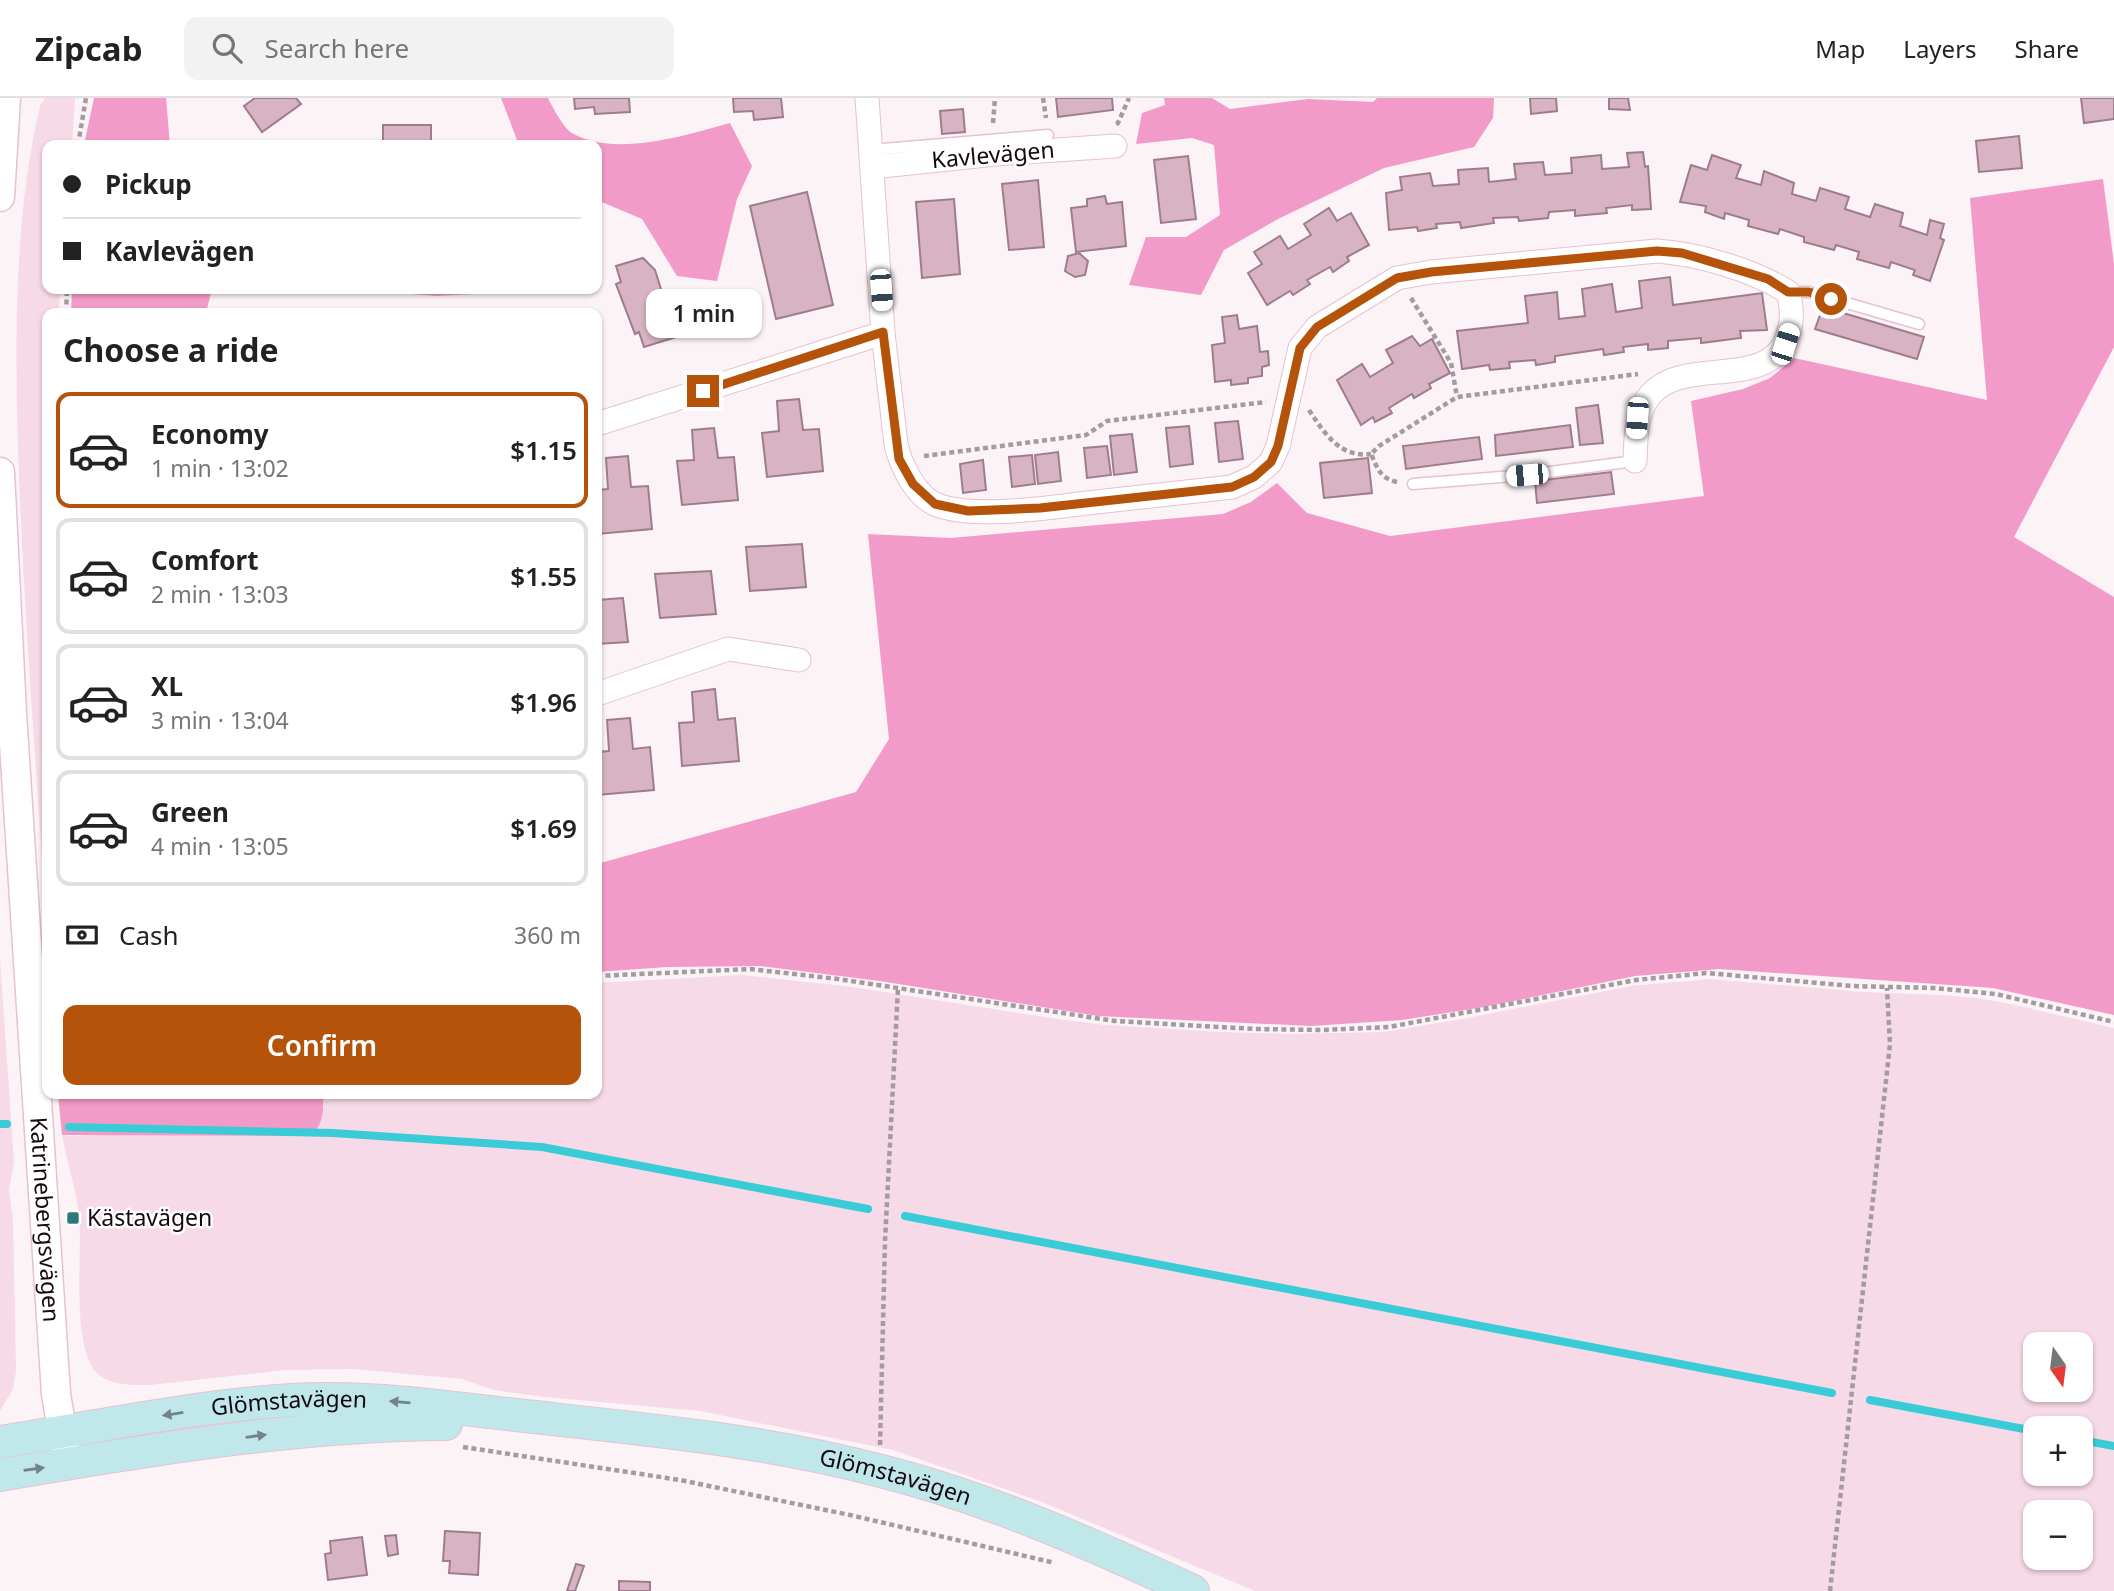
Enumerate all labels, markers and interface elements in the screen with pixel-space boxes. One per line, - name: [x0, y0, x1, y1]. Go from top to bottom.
- search box: [184, 17, 674, 80]
- text: Zipcab: [35, 26, 142, 71]
- icon: search: [208, 29, 246, 67]
- text: Search here: [264, 30, 409, 66]
- text: Map: [1815, 32, 1865, 65]
- text: Layers: [1903, 32, 1977, 65]
- text: Share: [2015, 32, 2079, 65]
- street label: Kavlevägen: [930, 133, 1056, 175]
- text: Pickup: [105, 166, 192, 202]
- text: Kavlevägen: [105, 233, 255, 269]
- car: [870, 268, 893, 312]
- route start: [1815, 283, 1847, 315]
- callout: 1 min: [645, 289, 761, 338]
- text: 1 min: [673, 297, 735, 329]
- car: [1769, 321, 1802, 367]
- text: Choose a ride: [63, 328, 279, 371]
- route end: [687, 375, 719, 407]
- car: [1626, 396, 1649, 440]
- text: Economy: [151, 416, 269, 452]
- icon: car: [67, 419, 130, 482]
- text: $1.15: [510, 432, 577, 468]
- text: 1 min · 13:02: [151, 452, 289, 484]
- car: [1506, 463, 1549, 487]
- text: Comfort: [151, 542, 259, 578]
- icon: car: [67, 545, 130, 608]
- text: $1.55: [510, 558, 577, 594]
- text: 2 min · 13:03: [151, 578, 289, 610]
- text: XL: [151, 668, 183, 704]
- icon: car: [67, 671, 130, 734]
- text: $1.96: [510, 684, 577, 720]
- text: 3 min · 13:04: [151, 704, 289, 736]
- text: Green: [151, 794, 229, 830]
- icon: car: [67, 797, 130, 860]
- text: $1.69: [510, 810, 577, 846]
- text: 4 min · 13:05: [151, 830, 289, 862]
- icon: cash: [63, 916, 101, 954]
- text: Cash: [119, 917, 179, 953]
- text: 360 m: [514, 919, 581, 951]
- button: Confirm: [63, 1005, 581, 1085]
- street label: Katrinebergsvägen: [23, 1116, 68, 1323]
- place label: Kästavägen: [87, 1201, 212, 1233]
- marker: Kästavägen: [65, 1210, 81, 1226]
- north arrow: [2023, 1332, 2093, 1402]
- map controls: [2023, 1332, 2093, 1570]
- street label: Glömstavägen: [209, 1382, 368, 1423]
- one-way arrow: [388, 1396, 410, 1407]
- one-way arrow: [162, 1409, 184, 1420]
- button: +: [2023, 1416, 2093, 1486]
- one-way arrow: [245, 1431, 267, 1442]
- street label: Glömstavägen: [817, 1440, 976, 1512]
- one-way arrow: [23, 1464, 45, 1475]
- button: −: [2023, 1500, 2093, 1570]

